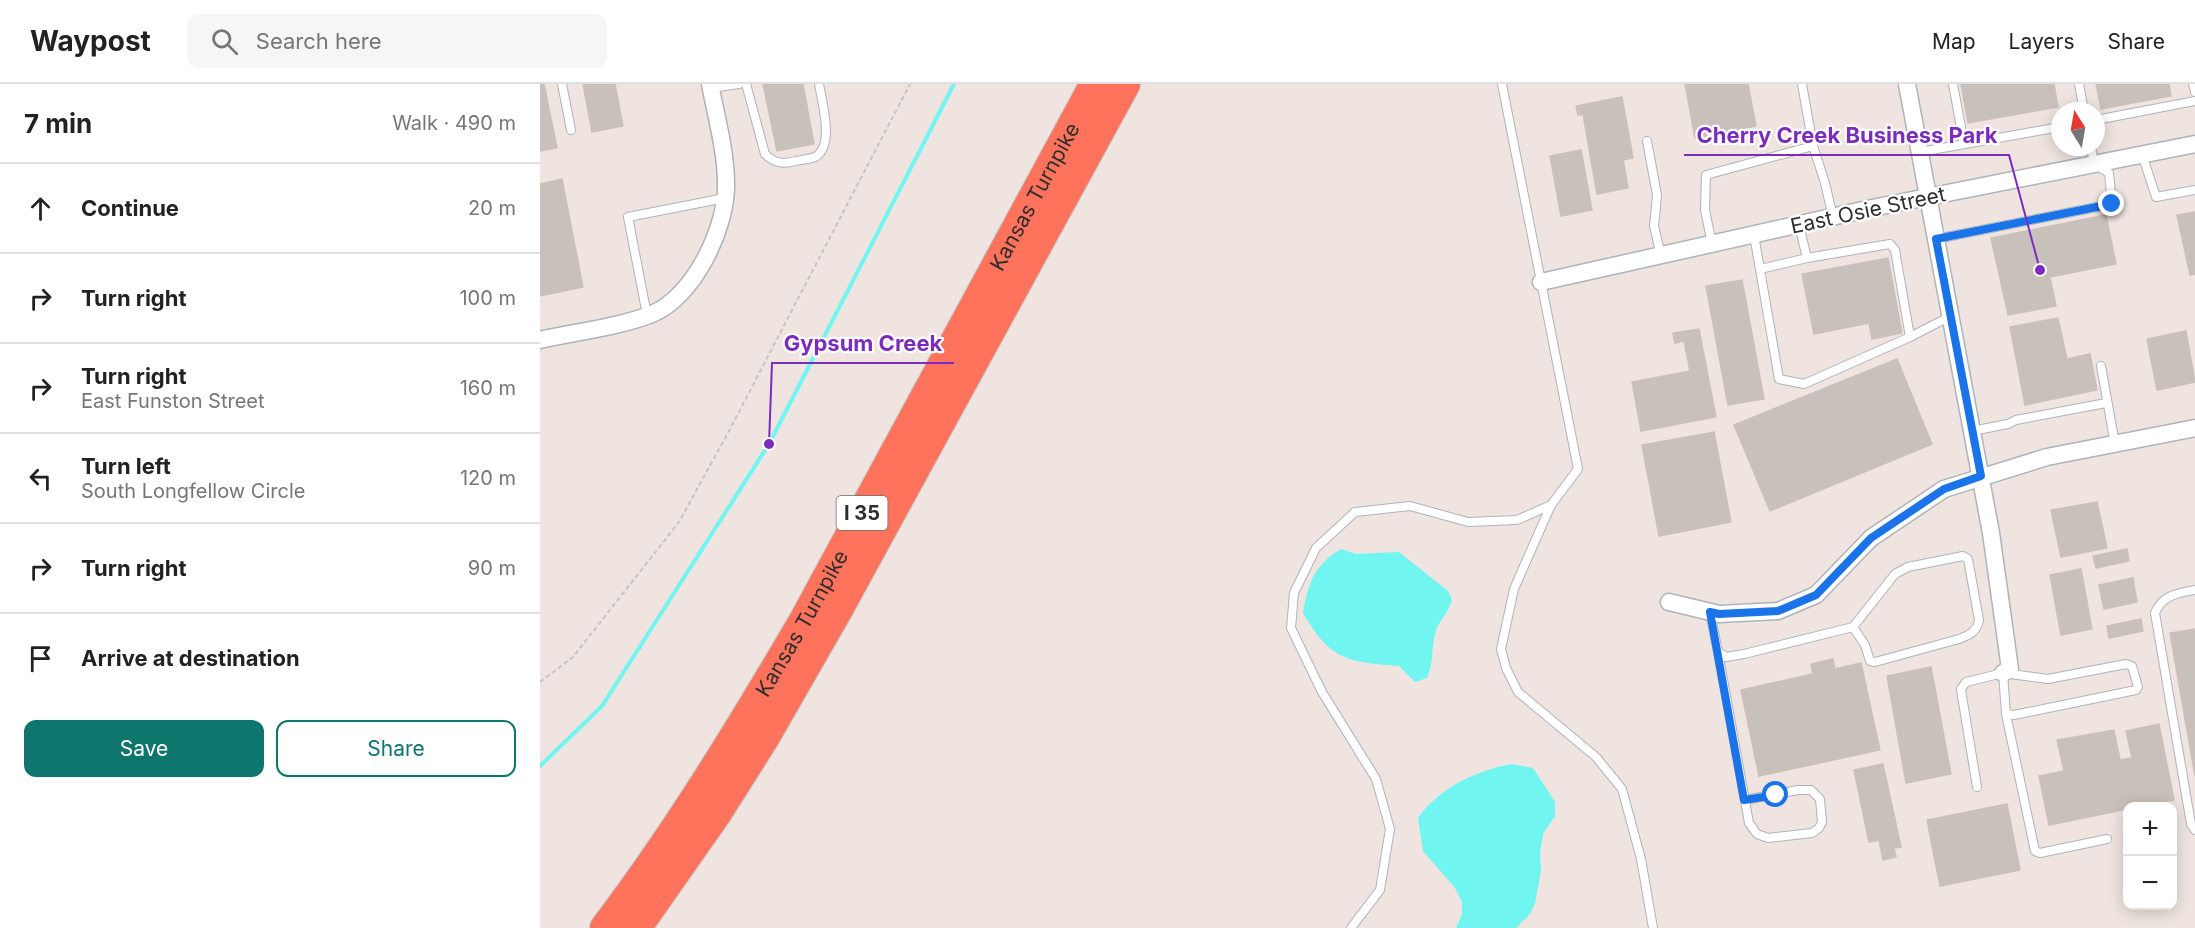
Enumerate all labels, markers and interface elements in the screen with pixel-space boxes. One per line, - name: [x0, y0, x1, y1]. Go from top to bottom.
- search box: [187, 14, 607, 68]
- text: Waypost: [30, 24, 151, 58]
- icon: search: [208, 25, 241, 58]
- text: Search here: [256, 28, 382, 54]
- text: Map: [1932, 29, 1976, 54]
- text: Layers: [2009, 29, 2075, 54]
- text: Share: [2108, 29, 2165, 54]
- north arrow: [2051, 102, 2105, 156]
- text: 7 min: [24, 108, 92, 139]
- text: Walk · 490 m: [392, 111, 516, 135]
- callout: Cherry Creek Business Park: [1684, 115, 2009, 155]
- street label: Kansas Turnpike: [984, 118, 1084, 275]
- text: Cherry Creek Business Park: [1697, 122, 1998, 148]
- street label: East Osie Street: [1788, 181, 1948, 239]
- route end: [2098, 190, 2124, 216]
- icon: ahead: [24, 192, 57, 225]
- text: Continue: [81, 195, 179, 221]
- text: 20 m: [468, 196, 516, 220]
- icon: right: [24, 282, 57, 315]
- text: Turn right: [81, 285, 187, 311]
- text: 100 m: [459, 286, 516, 310]
- callout: Gypsum Creek: [772, 323, 954, 363]
- text: Gypsum Creek: [784, 330, 943, 356]
- text: Turn right: [81, 363, 187, 389]
- icon: right: [24, 372, 57, 405]
- text: 160 m: [460, 376, 516, 400]
- text: East Funston Street: [81, 389, 265, 413]
- text: Turn left: [81, 453, 171, 479]
- icon: left: [24, 462, 57, 495]
- text: 120 m: [460, 466, 516, 490]
- text: South Longfellow Circle: [81, 479, 305, 503]
- road number: I 35: [836, 496, 888, 530]
- street label: Kansas Turnpike: [750, 545, 853, 701]
- icon: right: [24, 552, 57, 585]
- text: Turn right: [81, 555, 187, 581]
- text: 90 m: [468, 556, 516, 580]
- icon: arrive: [24, 642, 57, 675]
- text: Arrive at destination: [81, 645, 300, 671]
- button: Save: [24, 720, 264, 777]
- button: Share: [276, 720, 516, 777]
- route start: [1762, 781, 1788, 807]
- map controls: [2123, 802, 2177, 910]
- button: +: [2123, 802, 2177, 856]
- button: −: [2123, 856, 2177, 910]

